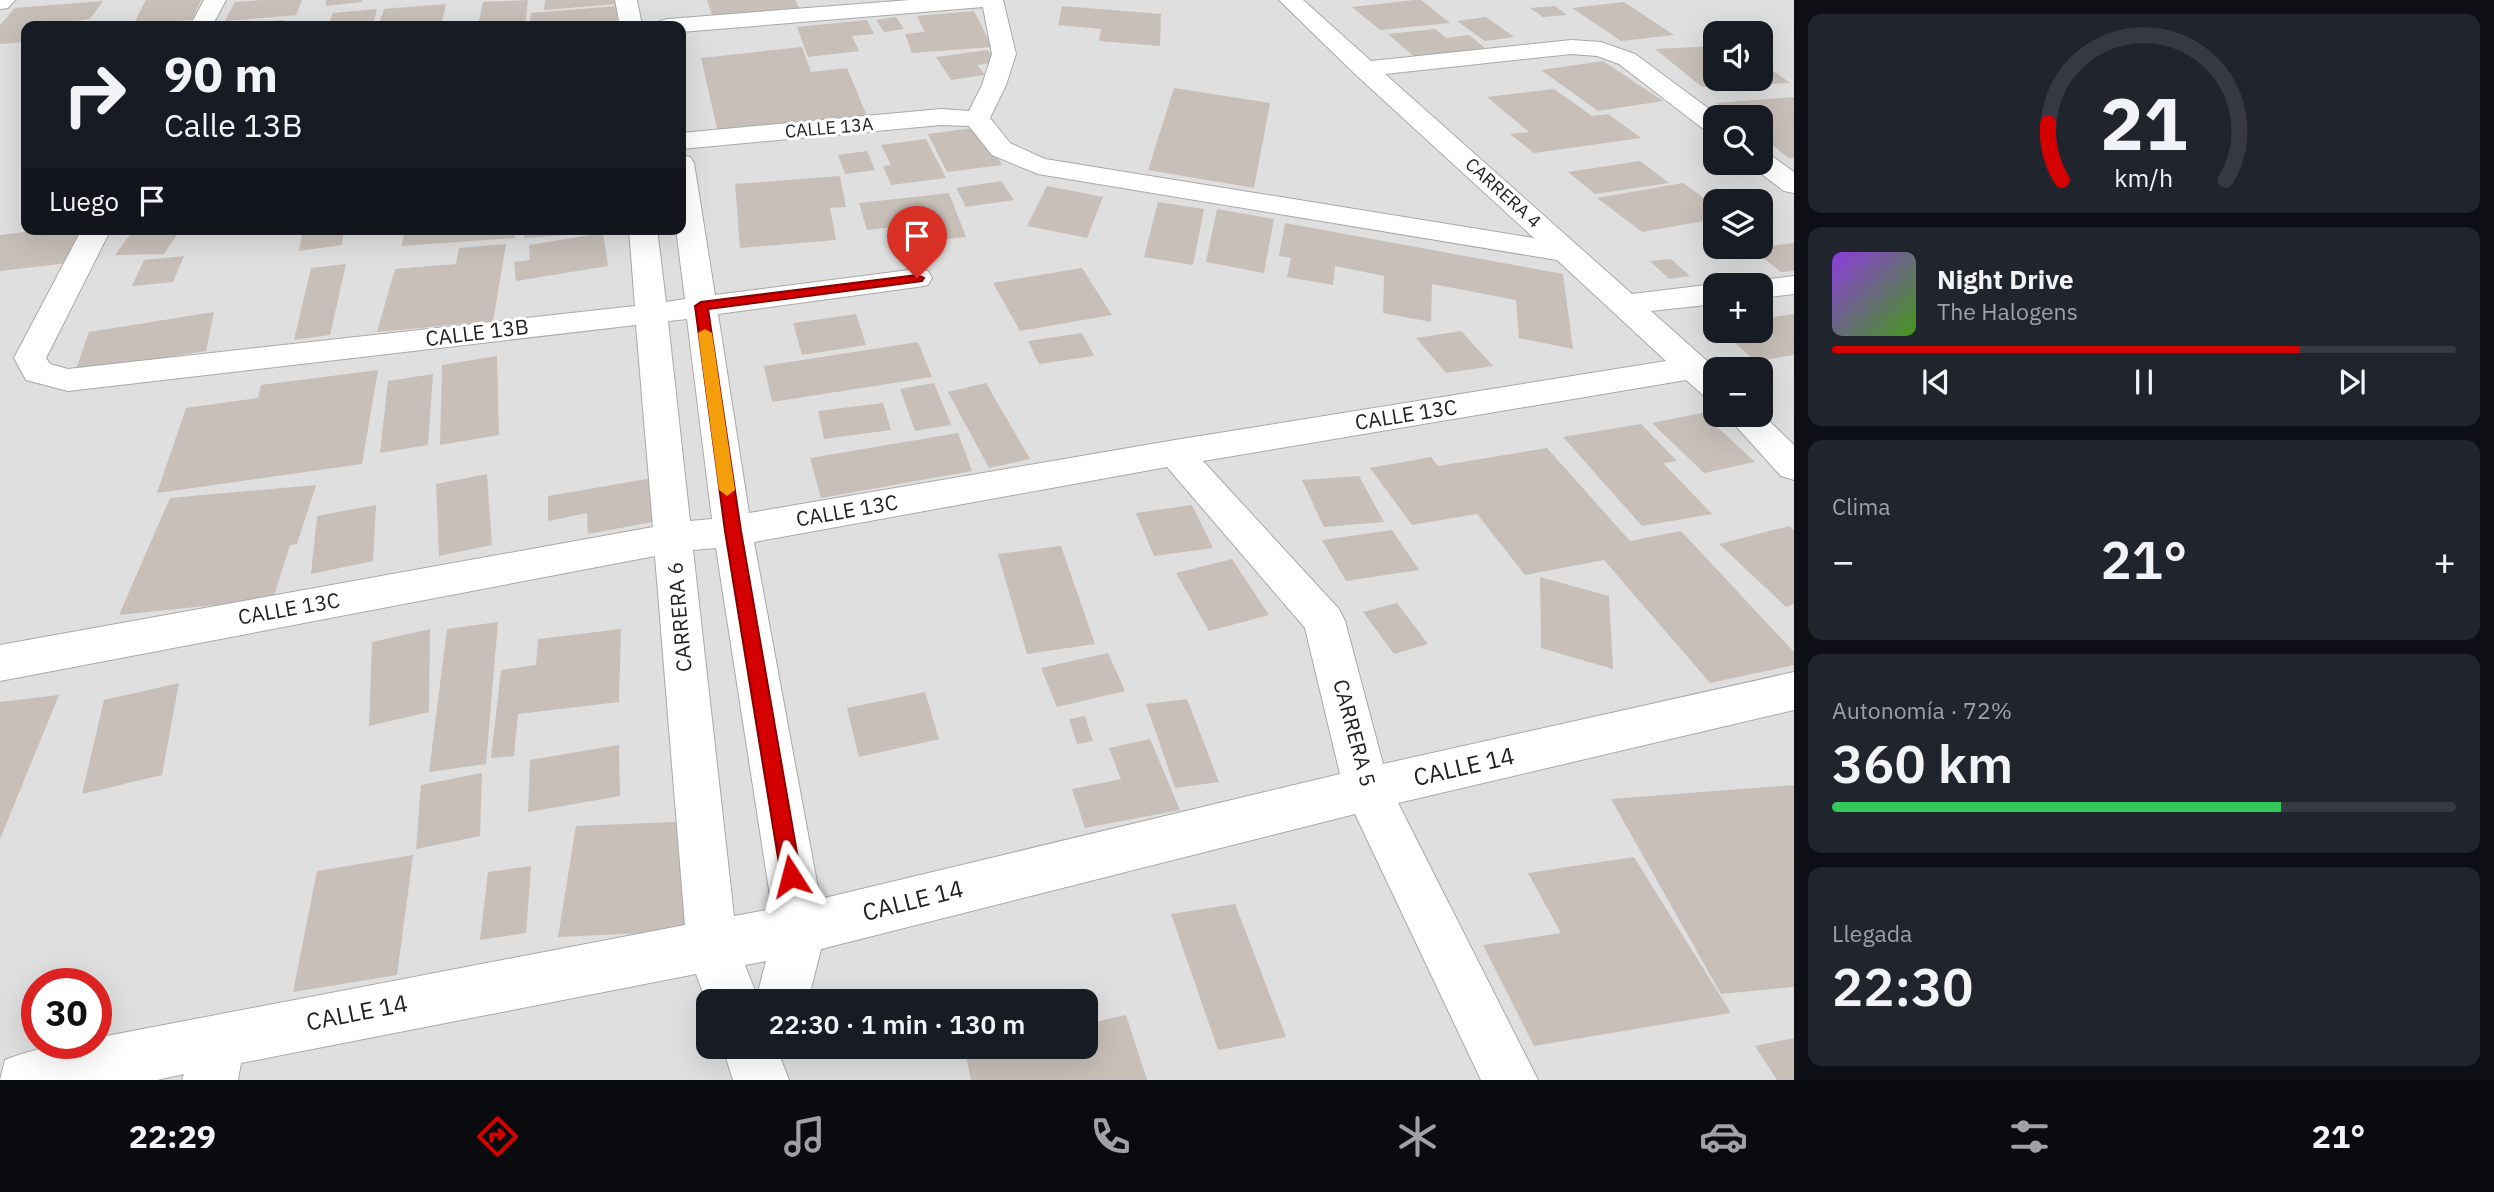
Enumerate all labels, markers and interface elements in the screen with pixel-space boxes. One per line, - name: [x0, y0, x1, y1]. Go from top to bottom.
- map controls: [1703, 21, 1773, 427]
- button: sound: [1703, 21, 1773, 91]
- text: 90 m: [164, 42, 278, 105]
- icon: right: [49, 49, 140, 140]
- text: 21: [2100, 75, 2188, 170]
- text: Calle 13B: [164, 104, 303, 146]
- button: search: [1703, 105, 1773, 175]
- street label: CALLE 13A: [784, 112, 875, 143]
- street label: CARRERA 4: [1461, 153, 1546, 233]
- text: km/h: [2115, 160, 2173, 193]
- icon: arrive: [133, 182, 171, 220]
- text: Luego: [49, 184, 119, 218]
- button: layers: [1703, 189, 1773, 259]
- pin: [887, 206, 947, 278]
- icon: arrive: [898, 217, 936, 255]
- text: Night Drive: [1937, 262, 2074, 296]
- button: +: [1703, 273, 1773, 343]
- text: The Halogens: [1937, 296, 2078, 326]
- street label: CALLE 13B: [424, 312, 530, 352]
- button: −: [1703, 357, 1773, 427]
- icon: previous: [1917, 363, 1955, 401]
- icon: pause: [2125, 363, 2163, 401]
- icon: next: [2333, 363, 2371, 401]
- street label: CALLE 13C: [1353, 392, 1459, 436]
- street label: CALLE 13C: [794, 487, 900, 533]
- text: Clima: [1832, 491, 1891, 521]
- text: 21°: [2101, 526, 2187, 593]
- text: −: [1832, 536, 1855, 585]
- text: +: [2433, 536, 2456, 585]
- street label: CARRERA 6: [660, 561, 698, 673]
- street label: CALLE 13C: [236, 585, 342, 631]
- street label: CARRERA 5: [1327, 676, 1383, 790]
- text: Autonomía · 72%: [1832, 695, 2012, 725]
- text: 360 km: [1832, 730, 2013, 797]
- street label: CALLE 14: [1410, 739, 1517, 793]
- position arrow: [754, 839, 828, 913]
- street label: CALLE 14: [859, 872, 967, 928]
- text: Llegada: [1832, 918, 1912, 948]
- text: 22:30: [1832, 953, 1973, 1020]
- speed limit sign: 30: [21, 968, 112, 1059]
- street label: CALLE 14: [303, 987, 410, 1038]
- text: 22:30 · 1 min · 130 m: [769, 1007, 1025, 1041]
- icon: directions: [473, 1112, 522, 1161]
- icon: music: [780, 1112, 829, 1161]
- icon: phone: [1086, 1112, 1135, 1161]
- icon: climate: [1393, 1112, 1442, 1161]
- icon: car: [1699, 1112, 1748, 1161]
- icon: filters: [2005, 1112, 2054, 1161]
- text: 22:29: [129, 1115, 216, 1157]
- text: 21°: [2312, 1115, 2365, 1157]

